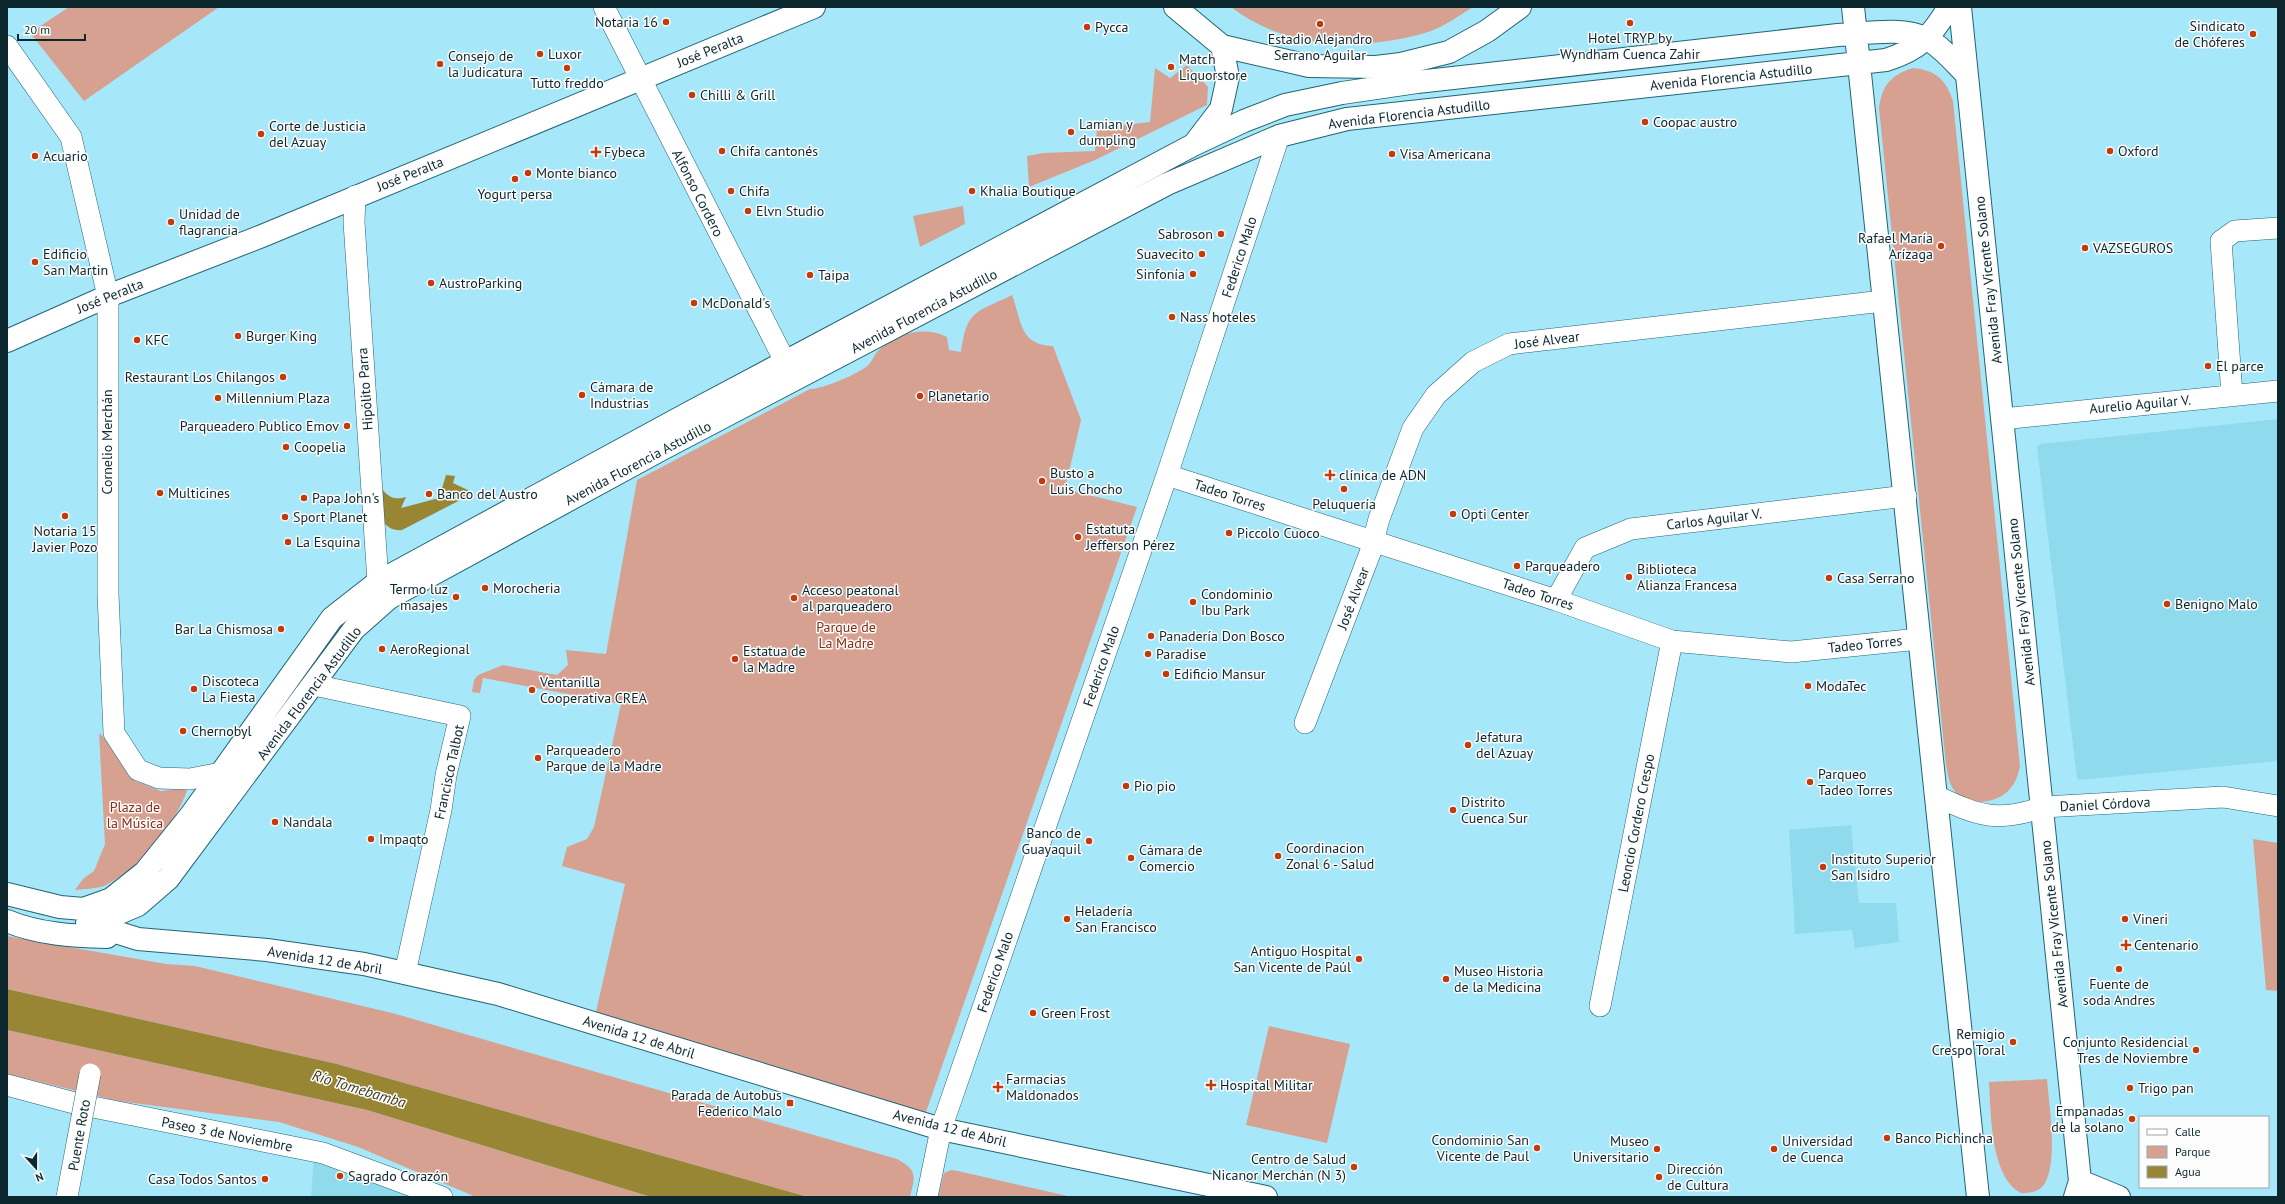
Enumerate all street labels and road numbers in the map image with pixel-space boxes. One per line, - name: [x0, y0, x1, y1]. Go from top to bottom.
- street label: José Peralta: [673, 28, 746, 72]
- street label: Avenida Florencia Astudillo: [1649, 60, 1813, 94]
- street label: Avenida Florencia Astudillo: [1327, 95, 1491, 133]
- street label: Alfonso Cordero: [668, 146, 728, 240]
- street label: José Peralta: [373, 152, 446, 196]
- street label: Avenida Fray Vicente Solano: [1970, 195, 2006, 365]
- street label: Federico Malo: [1217, 214, 1261, 300]
- street label: Avenida Florencia Astudillo: [848, 265, 1000, 357]
- street label: José Peralta: [73, 274, 146, 318]
- street label: José Alvear: [1512, 327, 1581, 353]
- street label: Hipólito Parra: [353, 347, 377, 431]
- street label: Cornelio Merchán: [98, 389, 116, 495]
- street label: Aurelio Aguilar V.: [2089, 391, 2191, 417]
- street label: Avenida Florencia Astudillo: [562, 417, 714, 509]
- street label: Tadeo Torres: [1192, 475, 1268, 515]
- street label: Carlos Aguilar V.: [1665, 504, 1763, 534]
- street label: Avenida Fray Vicente Solano: [2003, 517, 2039, 687]
- street label: José Alvear: [1332, 564, 1373, 633]
- street label: Tadeo Torres: [1500, 574, 1576, 614]
- street label: Avenida Florencia Astudillo: [253, 622, 365, 764]
- street label: Federico Malo: [1079, 623, 1123, 709]
- street label: Tadeo Torres: [1827, 631, 1903, 657]
- street label: Francisco Talbot: [430, 723, 468, 821]
- street label: Leoncio Cordero Crespo: [1614, 752, 1658, 894]
- street label: Daniel Córdova: [2059, 793, 2151, 815]
- street label: Avenida Fray Vicente Solano: [2036, 839, 2072, 1009]
- street label: Federico Malo: [973, 929, 1017, 1015]
- street label: Avenida 12 de Abril: [266, 942, 384, 978]
- street label: Avenida 12 de Abril: [581, 1011, 697, 1063]
- street label: Puente Roto: [64, 1098, 94, 1172]
- street label: Avenida 12 de Abril: [891, 1105, 1009, 1151]
- street label: Paseo 3 de Noviembre: [160, 1112, 294, 1156]

